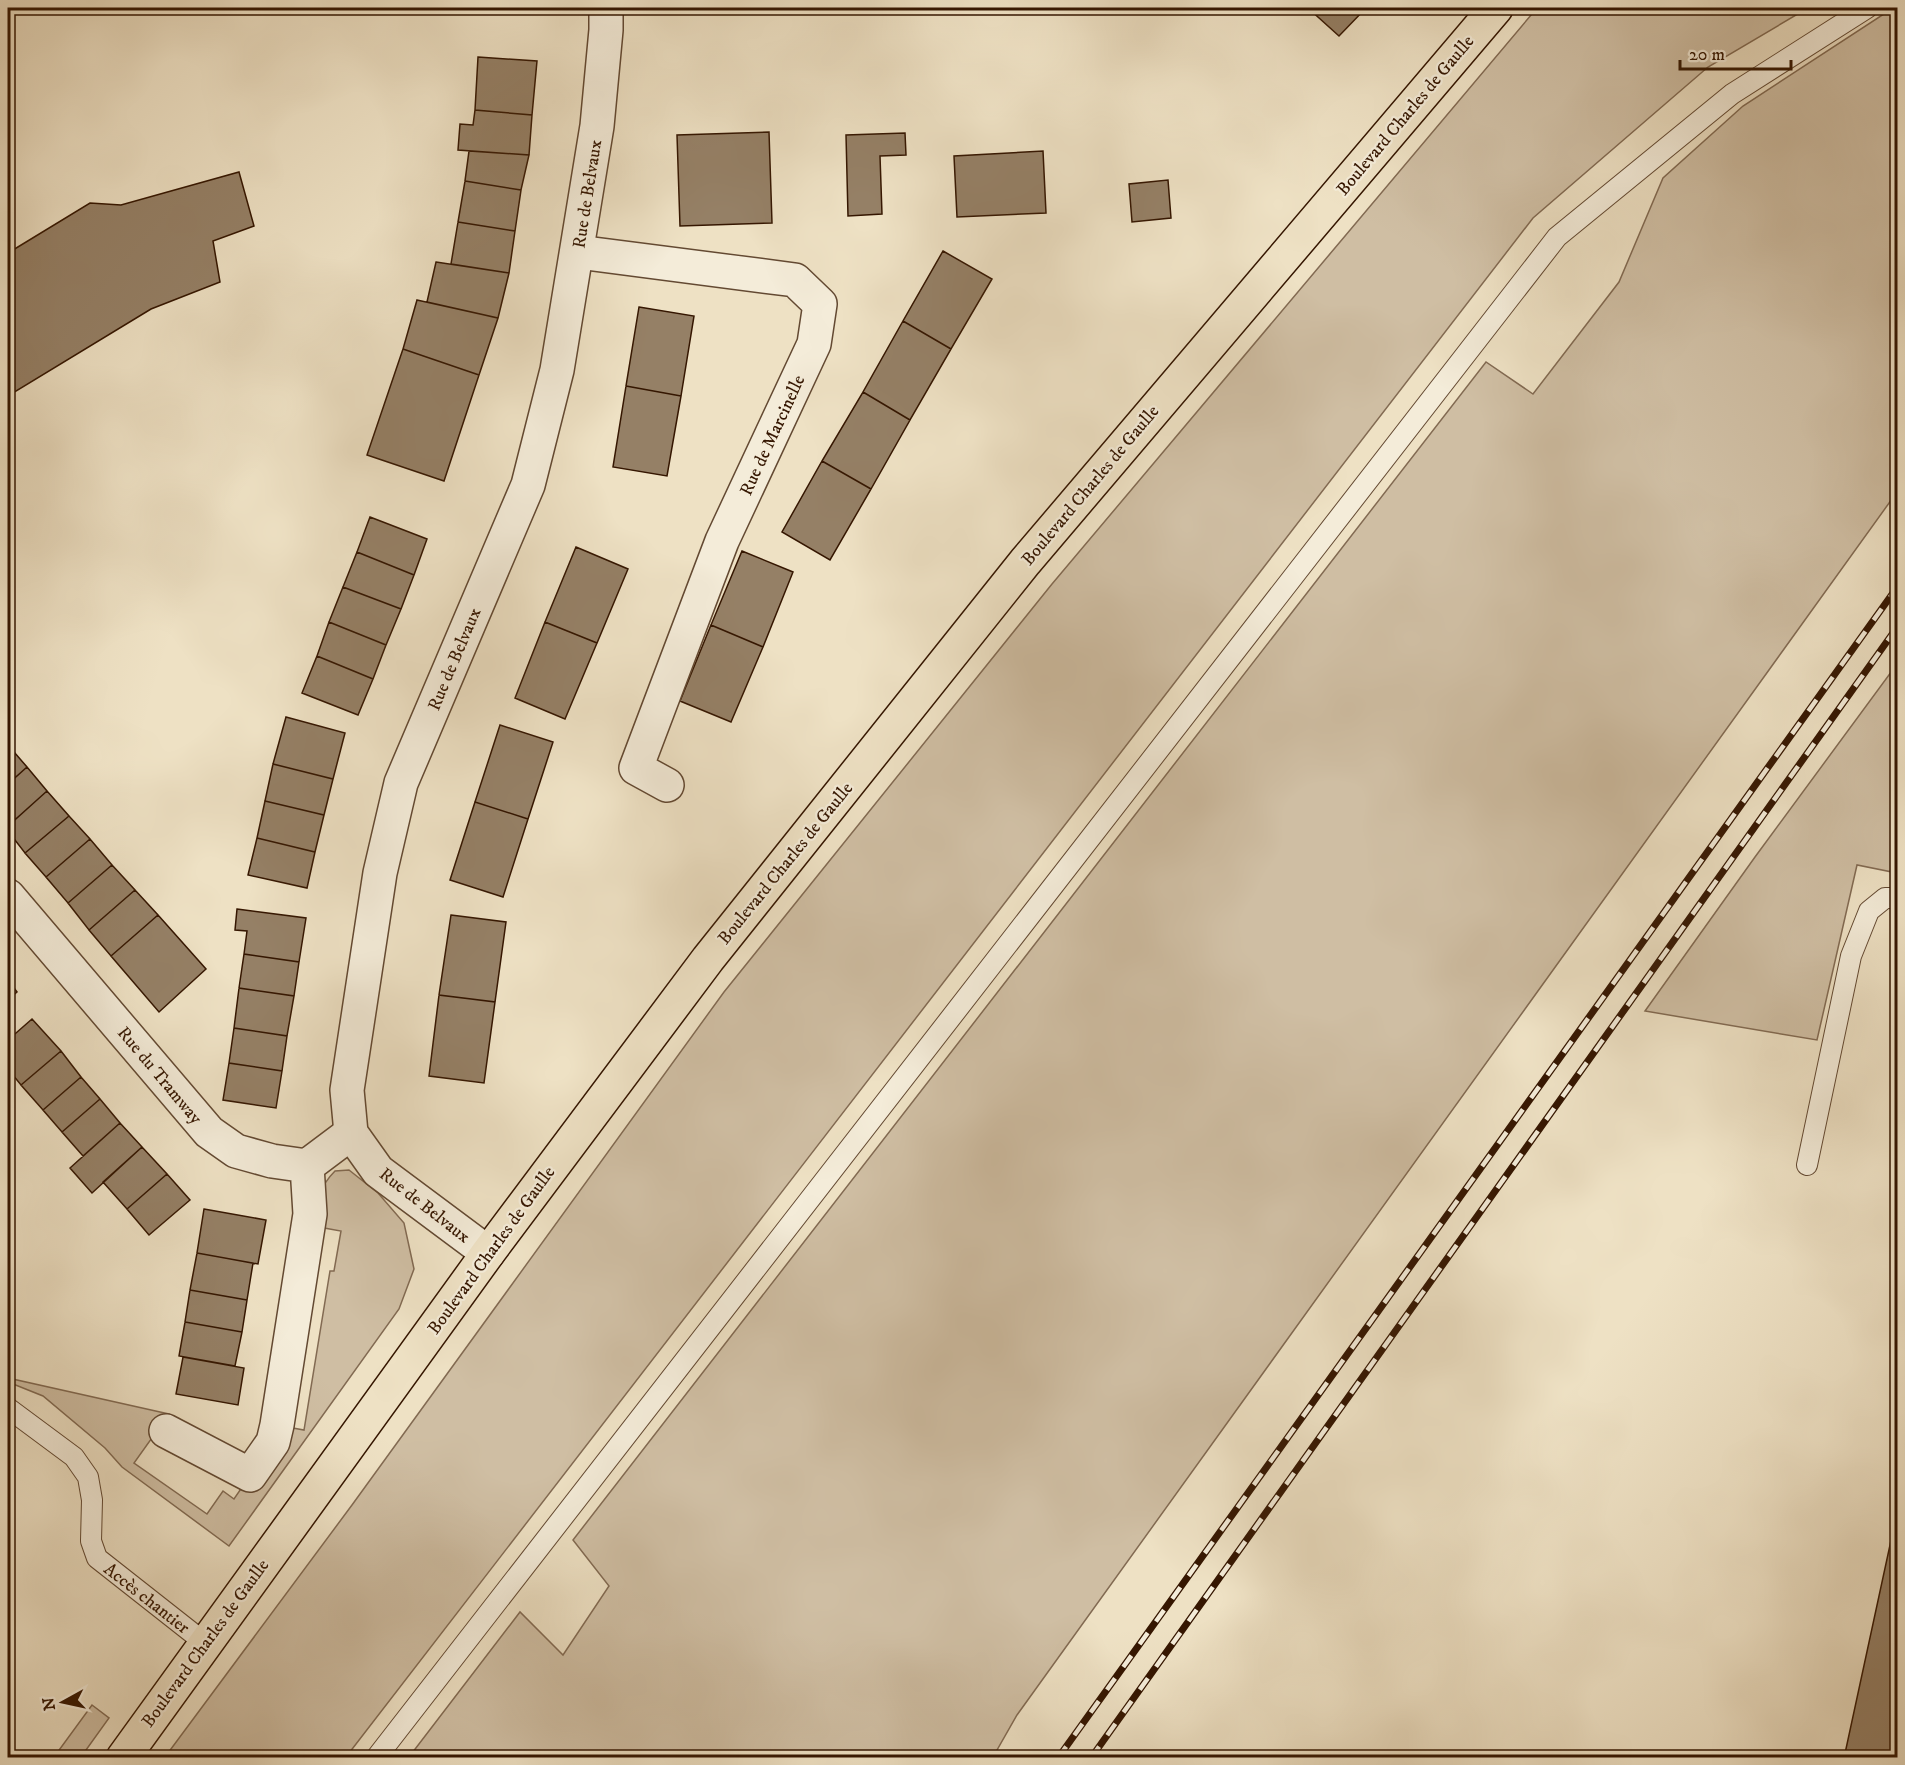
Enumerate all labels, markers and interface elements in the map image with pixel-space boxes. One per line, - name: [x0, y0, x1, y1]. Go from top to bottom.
- street label: Boulevard Charles de Gaulle: [1332, 31, 1479, 200]
- scale bar: [1680, 33, 1791, 71]
- text: 20 m: [1689, 44, 1725, 66]
- street label: Rue de Belvaux: [569, 138, 607, 250]
- street label: Rue de Marcinelle: [735, 372, 810, 499]
- street label: Boulevard Charles de Gaulle: [1017, 401, 1164, 570]
- street label: Rue de Belvaux: [423, 605, 486, 714]
- street label: Boulevard Charles de Gaulle: [714, 778, 858, 949]
- street label: Rue du Tramway: [112, 1022, 207, 1129]
- street label: Boulevard Charles de Gaulle: [423, 1162, 560, 1339]
- street label: Rue de Belvaux: [374, 1163, 474, 1248]
- street label: Boulevard Charles de Gaulle: [137, 1555, 274, 1732]
- street label: Accès chantier: [99, 1558, 194, 1639]
- north arrow: [33, 1672, 93, 1732]
- text: N: [38, 1696, 60, 1712]

